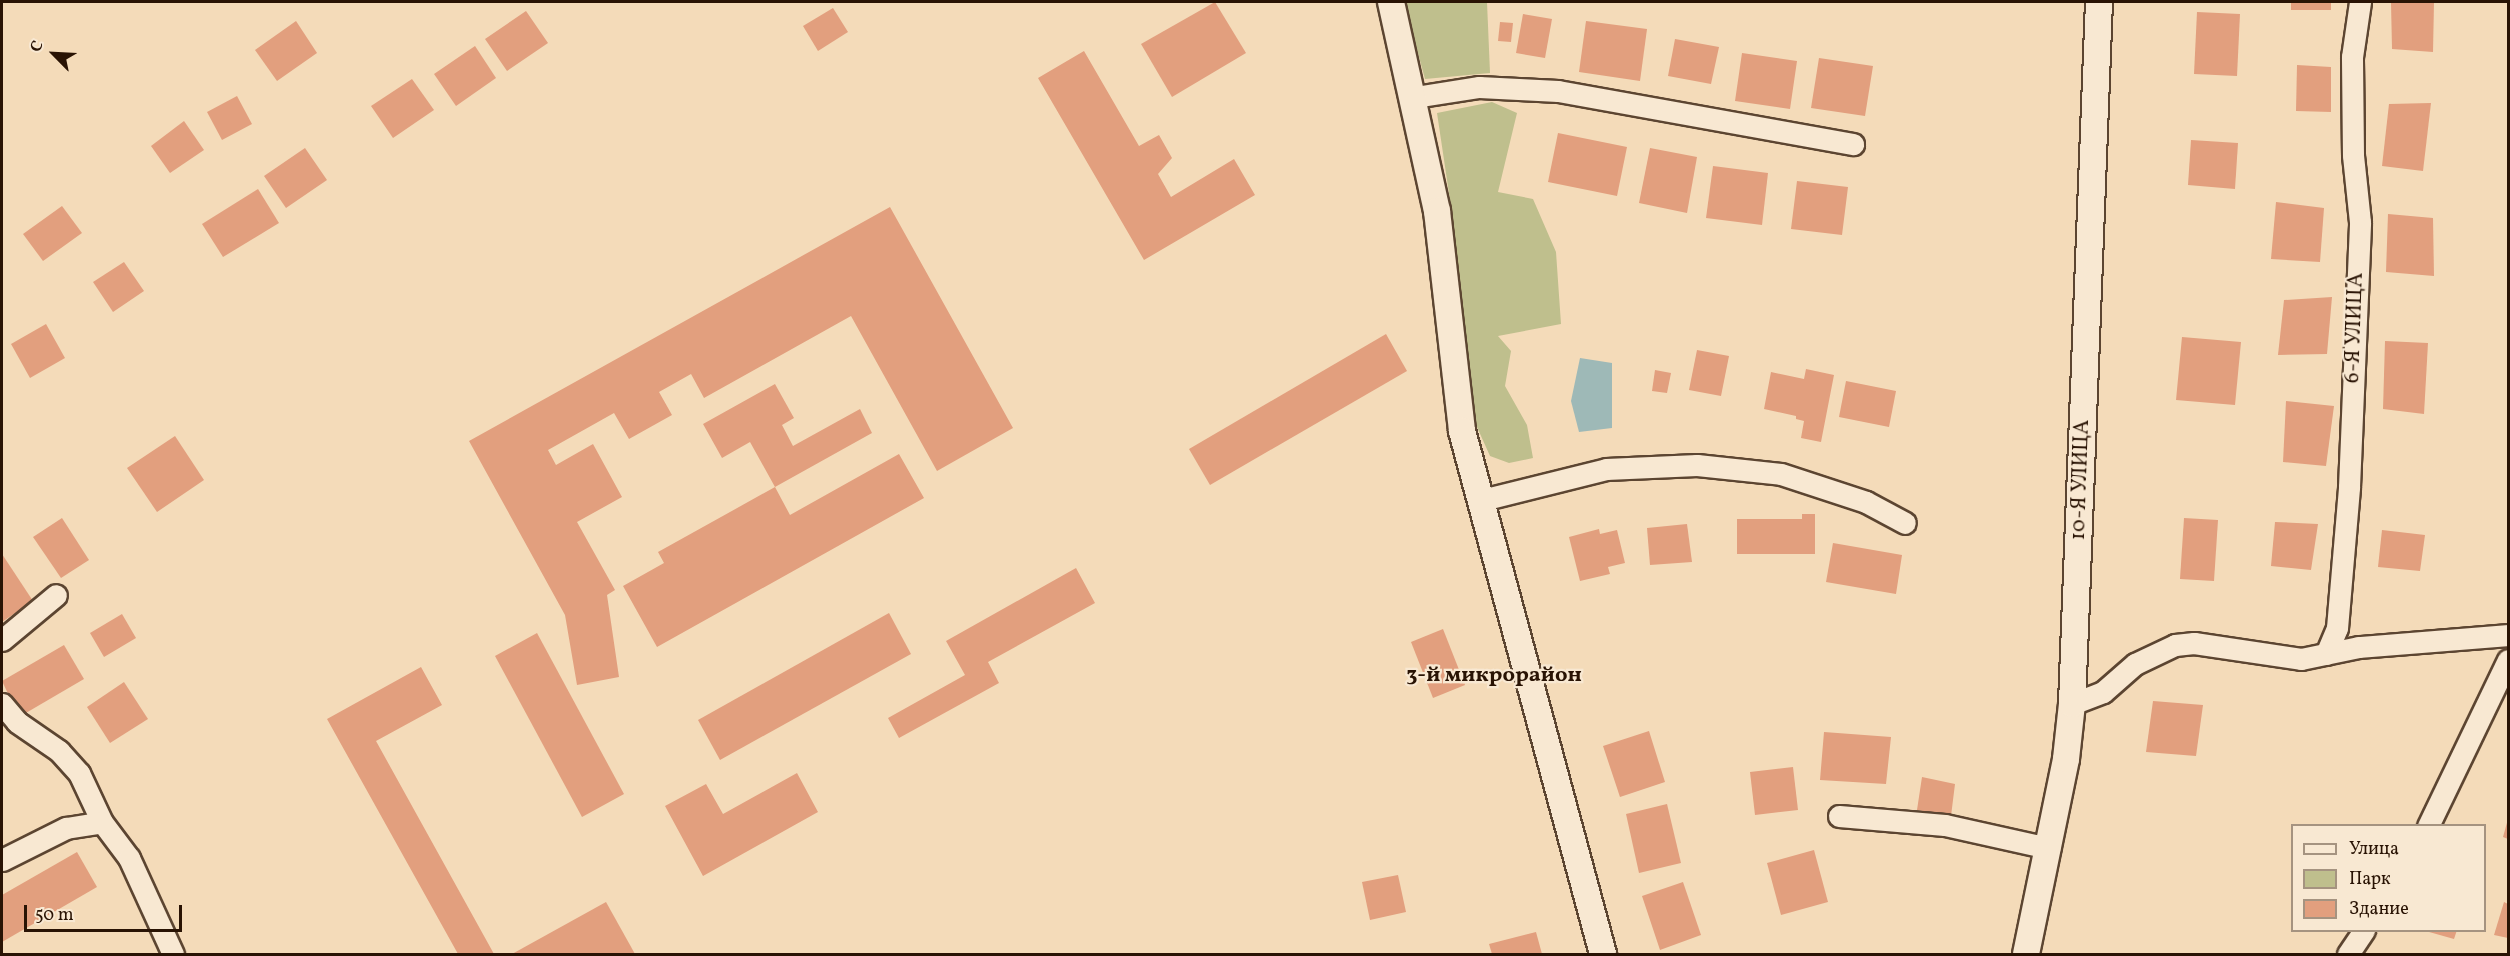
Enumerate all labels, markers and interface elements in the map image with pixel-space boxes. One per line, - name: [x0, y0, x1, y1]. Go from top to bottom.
- north arrow: [24, 24, 84, 84]
- text: С: [25, 38, 50, 56]
- street label: 6-Я УЛИЦА: [2340, 272, 2370, 384]
- street label: 10-Я УЛИЦА: [2066, 419, 2096, 541]
- district label: 3-й микрорайон: [1406, 663, 1582, 689]
- legend: [2291, 824, 2486, 932]
- text: Улица: [2349, 837, 2399, 862]
- text: Парк: [2349, 867, 2391, 892]
- scale bar: [27, 893, 184, 931]
- text: Здание: [2349, 897, 2409, 922]
- text: 50 m: [35, 903, 74, 928]

